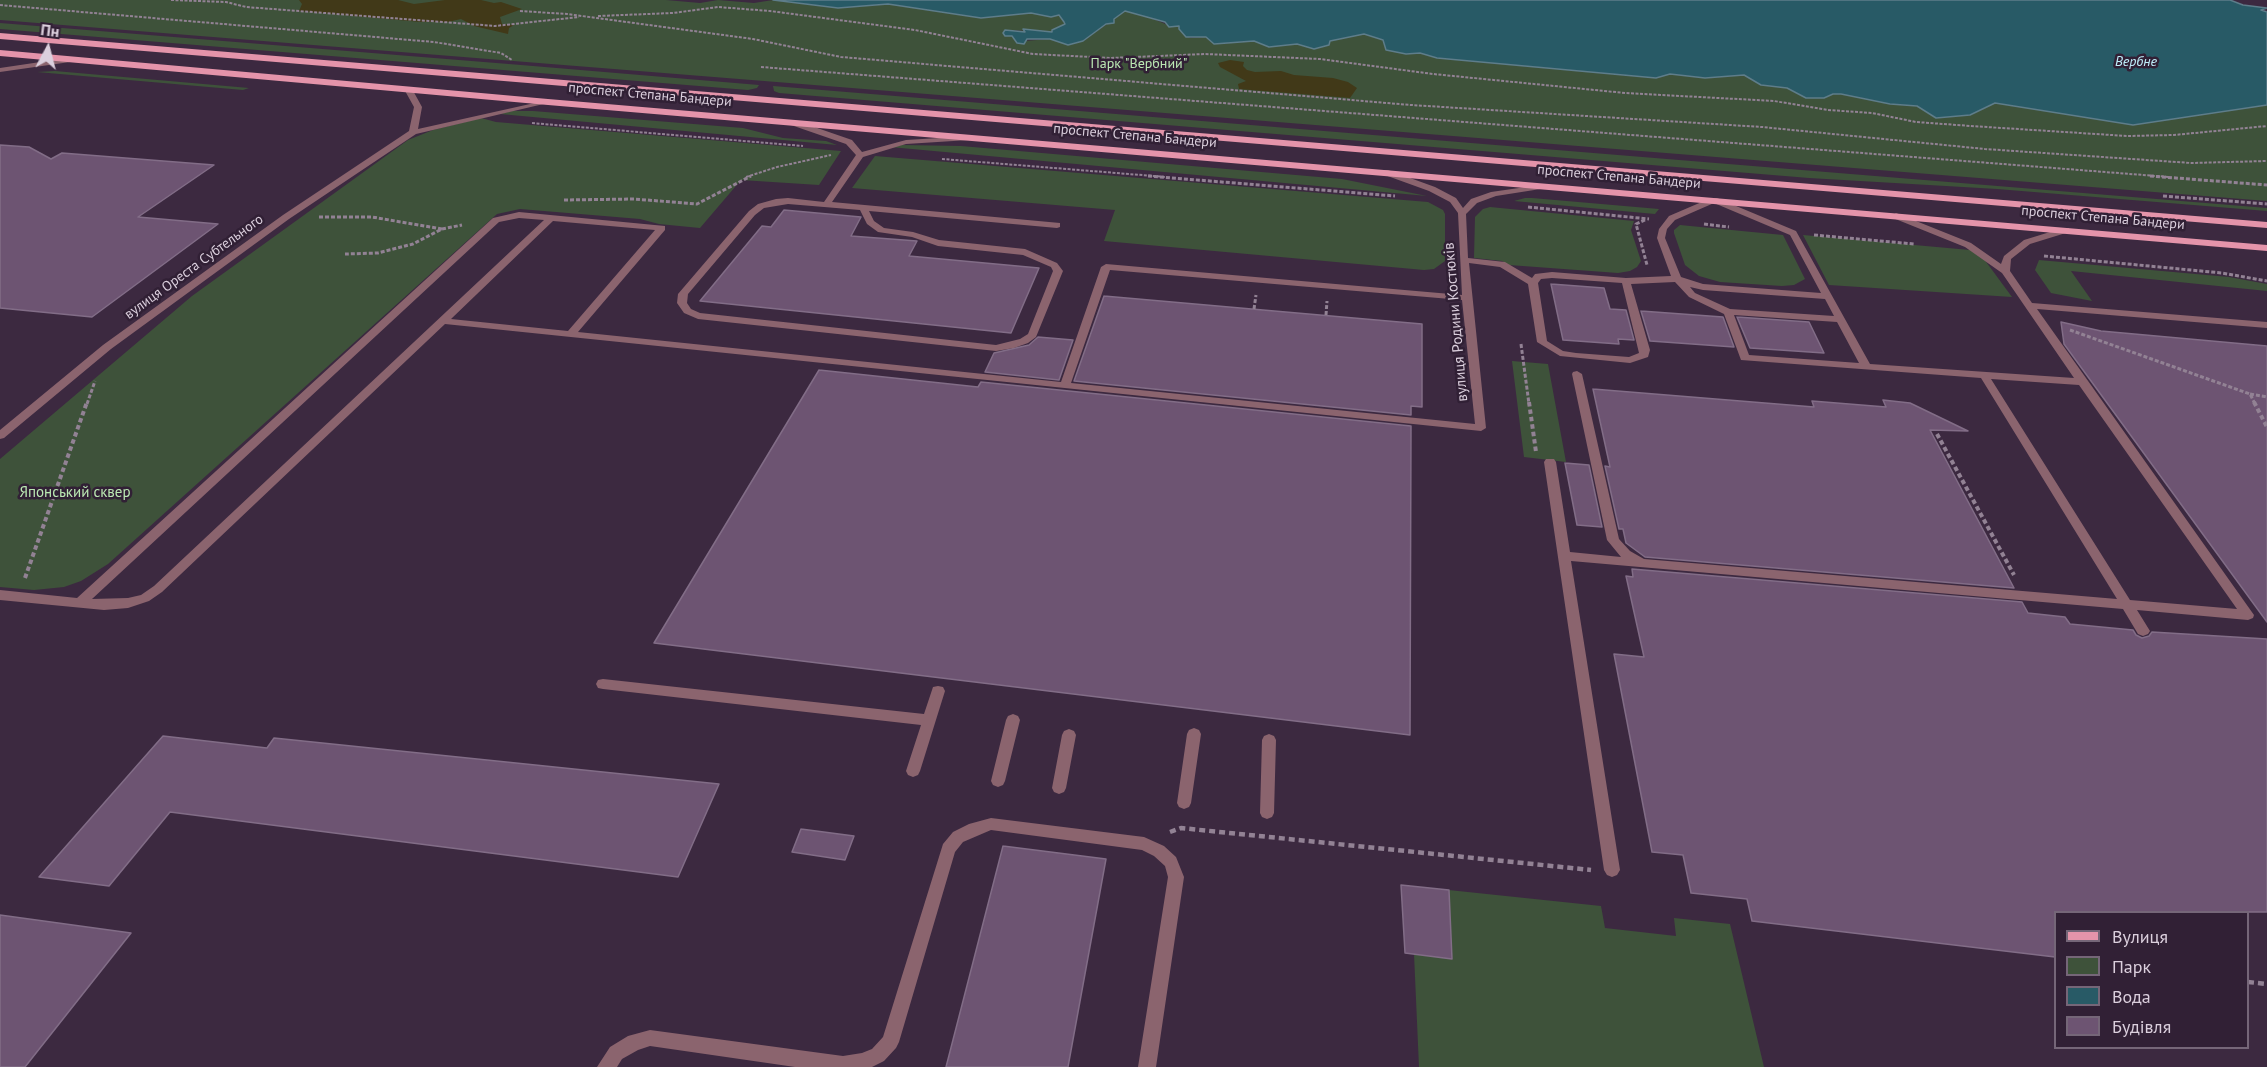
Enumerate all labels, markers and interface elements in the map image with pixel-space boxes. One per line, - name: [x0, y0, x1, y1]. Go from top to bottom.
- north arrow: [18, 18, 78, 78]
- text: Пн: [40, 19, 61, 41]
- water label: Вербне: [2115, 54, 2157, 70]
- park label: Парк "Вербний": [1091, 56, 1187, 72]
- street label: проспект Степана Бандери: [568, 79, 732, 111]
- street label: проспект Степана Бандери: [1053, 120, 1217, 152]
- street label: проспект Степана Бандери: [1537, 161, 1701, 193]
- street label: проспект Степана Бандери: [2021, 202, 2185, 234]
- street label: вулиця Ореста Субтельного: [121, 211, 267, 323]
- street label: вулиця Родини Костюків: [1440, 242, 1472, 402]
- park label: Японський сквер: [19, 484, 131, 502]
- legend: [2054, 911, 2249, 1049]
- text: Вулиця: [2112, 925, 2168, 948]
- text: Парк: [2112, 955, 2151, 978]
- text: Вода: [2112, 985, 2151, 1008]
- text: Будівля: [2112, 1015, 2171, 1038]

